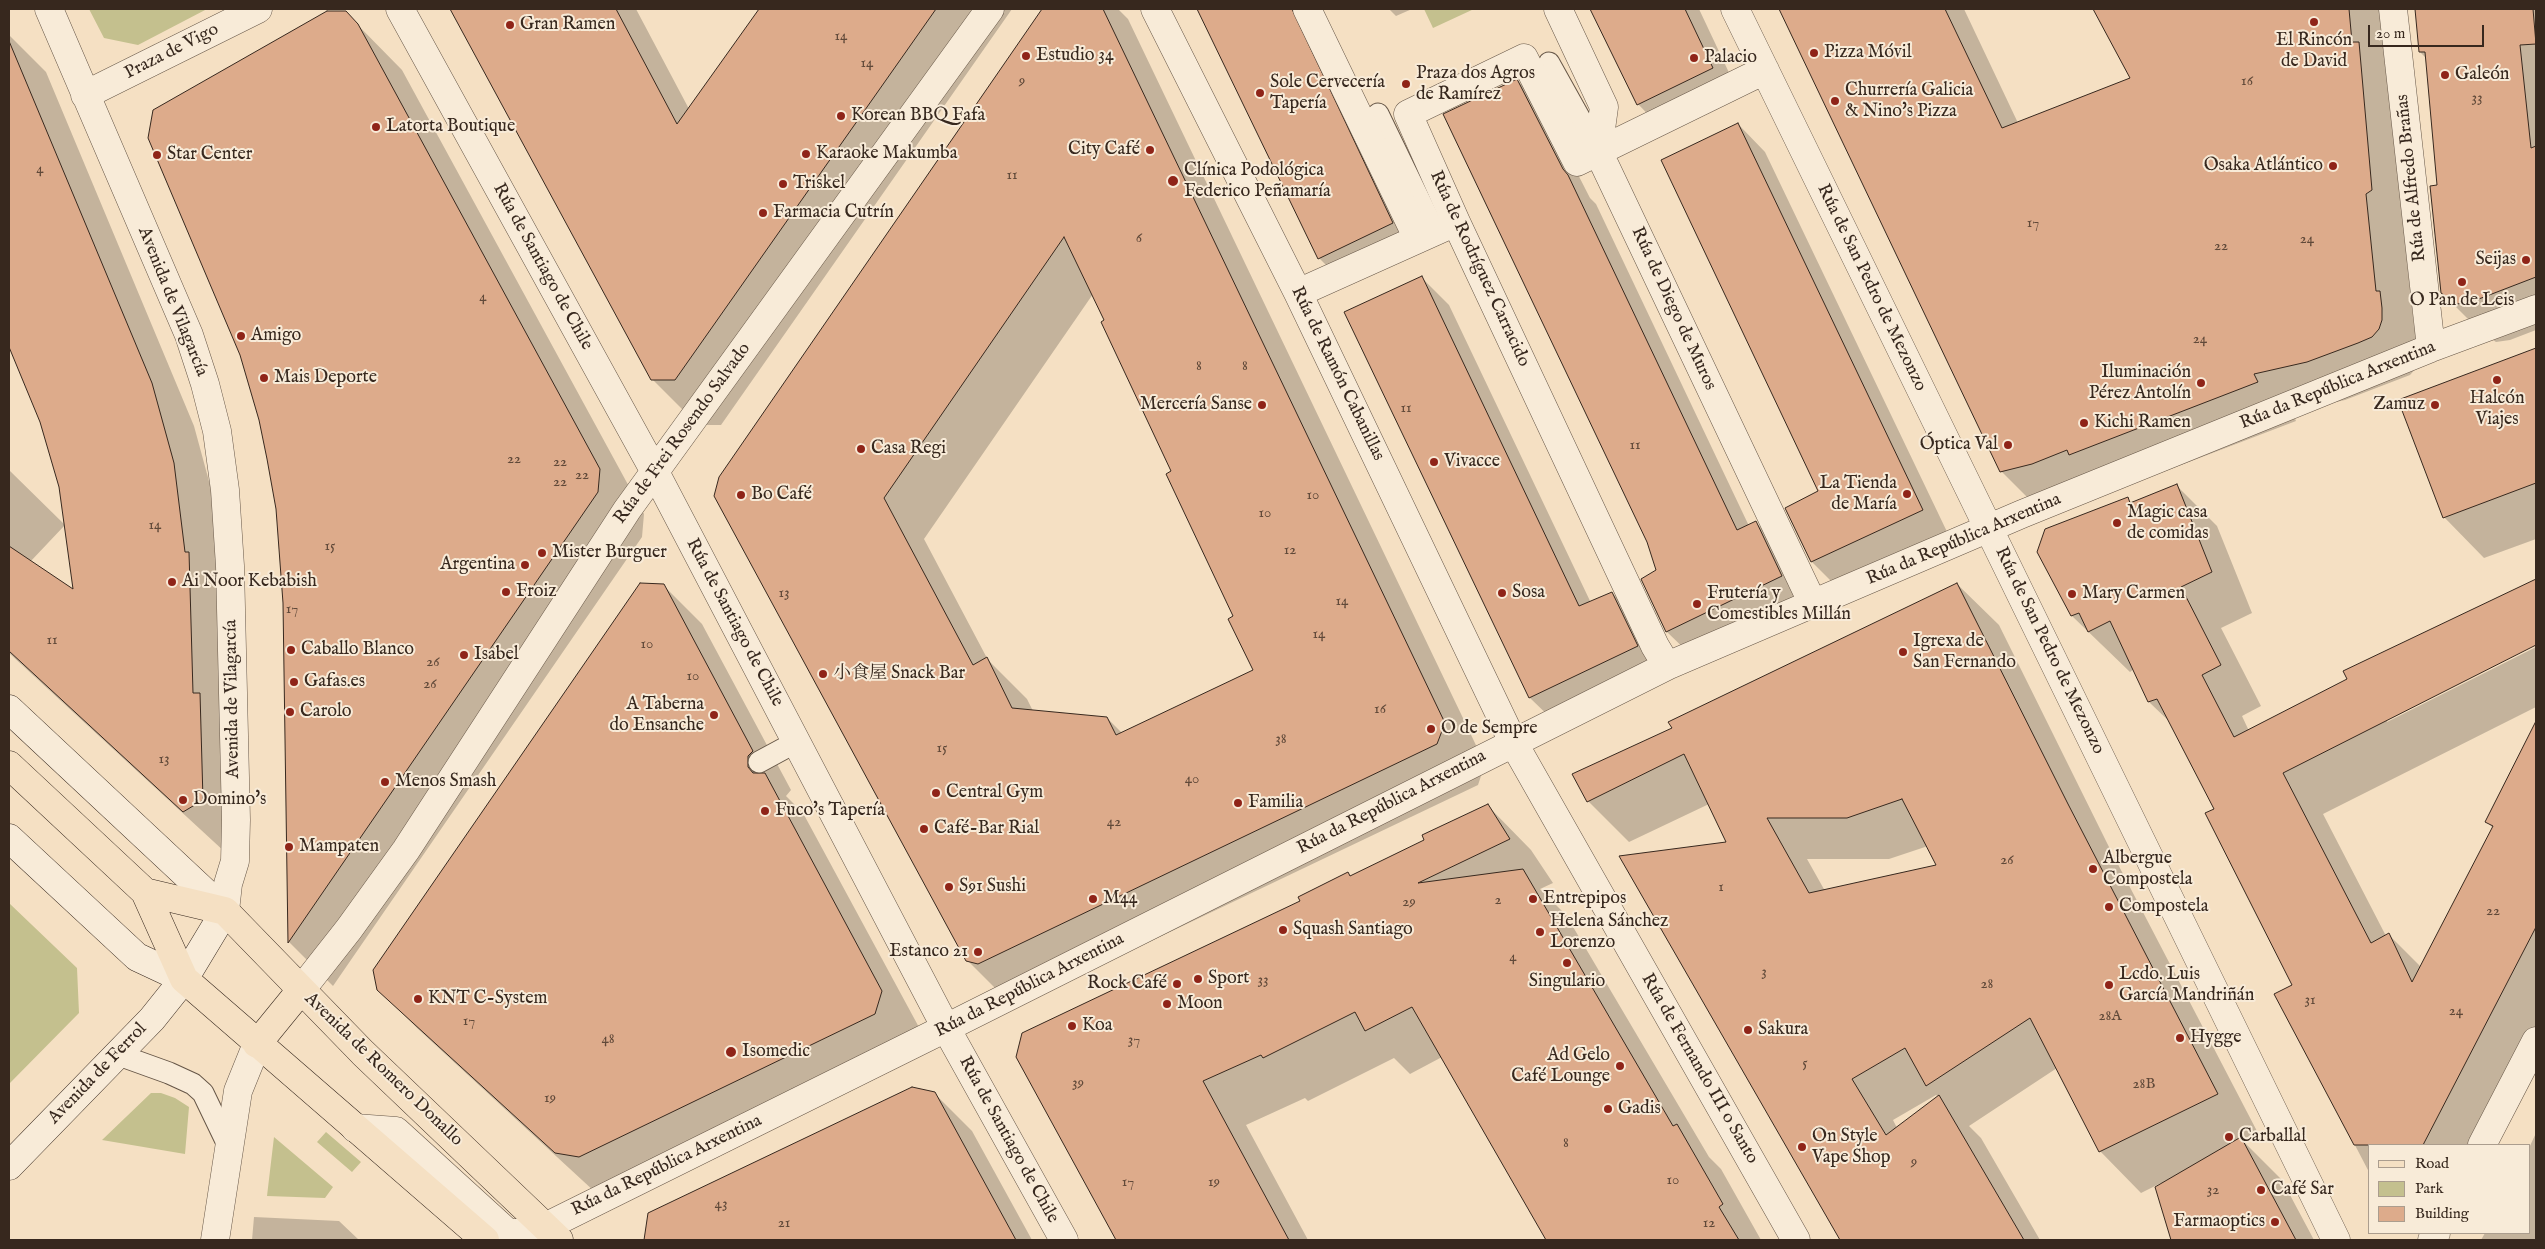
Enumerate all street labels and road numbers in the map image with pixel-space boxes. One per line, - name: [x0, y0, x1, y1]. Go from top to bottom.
- street label: Praza de Vigo: [121, 19, 223, 85]
- street label: Rúa de Alfredo Brañas: [2392, 93, 2432, 263]
- street label: Rúa de Rodríguez Carracido: [1424, 168, 1534, 370]
- street label: Rúa de Santiago de Chile: [487, 180, 597, 354]
- street label: Rúa de San Pedro de Mezonzo: [1811, 181, 1931, 395]
- street label: Avenida de Vilagarcía: [132, 224, 212, 380]
- street label: Rúa de Diego de Muros: [1626, 224, 1720, 394]
- street label: Rúa de Ramón Cabanillas: [1285, 283, 1389, 465]
- street label: Rúa da República Arxentina: [2237, 337, 2439, 435]
- street label: Rúa de Frei Rosendo Salvado: [610, 339, 756, 529]
- street label: Rúa da República Arxentina: [1864, 489, 2064, 591]
- street label: Rúa de Santiago de Chile: [681, 535, 787, 711]
- street label: Rúa de San Pedro de Mezonzo: [1989, 544, 2109, 758]
- street label: Avenida de Vilagarcía: [221, 619, 245, 779]
- street label: Rúa da República Arxentina: [1294, 746, 1490, 860]
- street label: Rúa da República Arxentina: [932, 929, 1128, 1043]
- street label: Rúa de Fernando III o Santo: [1636, 970, 1762, 1168]
- street label: Avenida de Romero Donallo: [299, 989, 467, 1151]
- street label: Avenida de Ferrol: [44, 1019, 152, 1129]
- street label: Rúa de Santiago de Chile: [953, 1053, 1063, 1227]
- street label: Rúa da República Arxentina: [568, 1110, 766, 1222]

